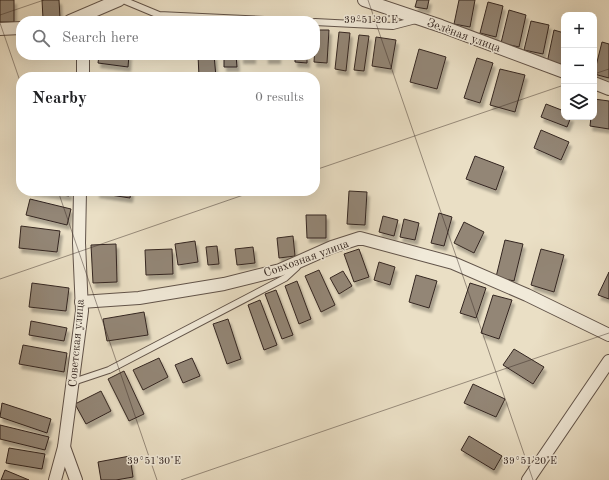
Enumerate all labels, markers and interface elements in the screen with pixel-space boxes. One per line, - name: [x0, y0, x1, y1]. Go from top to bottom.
- map controls: [561, 12, 597, 120]
- button: +: [561, 12, 597, 48]
- text: 39°51'20"E: [344, 15, 398, 25]
- search box: [16, 16, 320, 60]
- street label: Зелёная улица: [425, 17, 502, 55]
- icon: search: [30, 27, 52, 49]
- text: Search here: [62, 31, 139, 46]
- button: −: [561, 48, 597, 84]
- button: layers: [561, 84, 597, 120]
- text: Nearby: [32, 90, 87, 107]
- text: 0 results: [255, 91, 304, 104]
- street label: Совхозная улица: [262, 238, 351, 280]
- street label: Советская улица: [67, 298, 87, 388]
- text: 39°51'30"E: [127, 456, 181, 466]
- text: 39°51'20"E: [503, 456, 557, 466]

